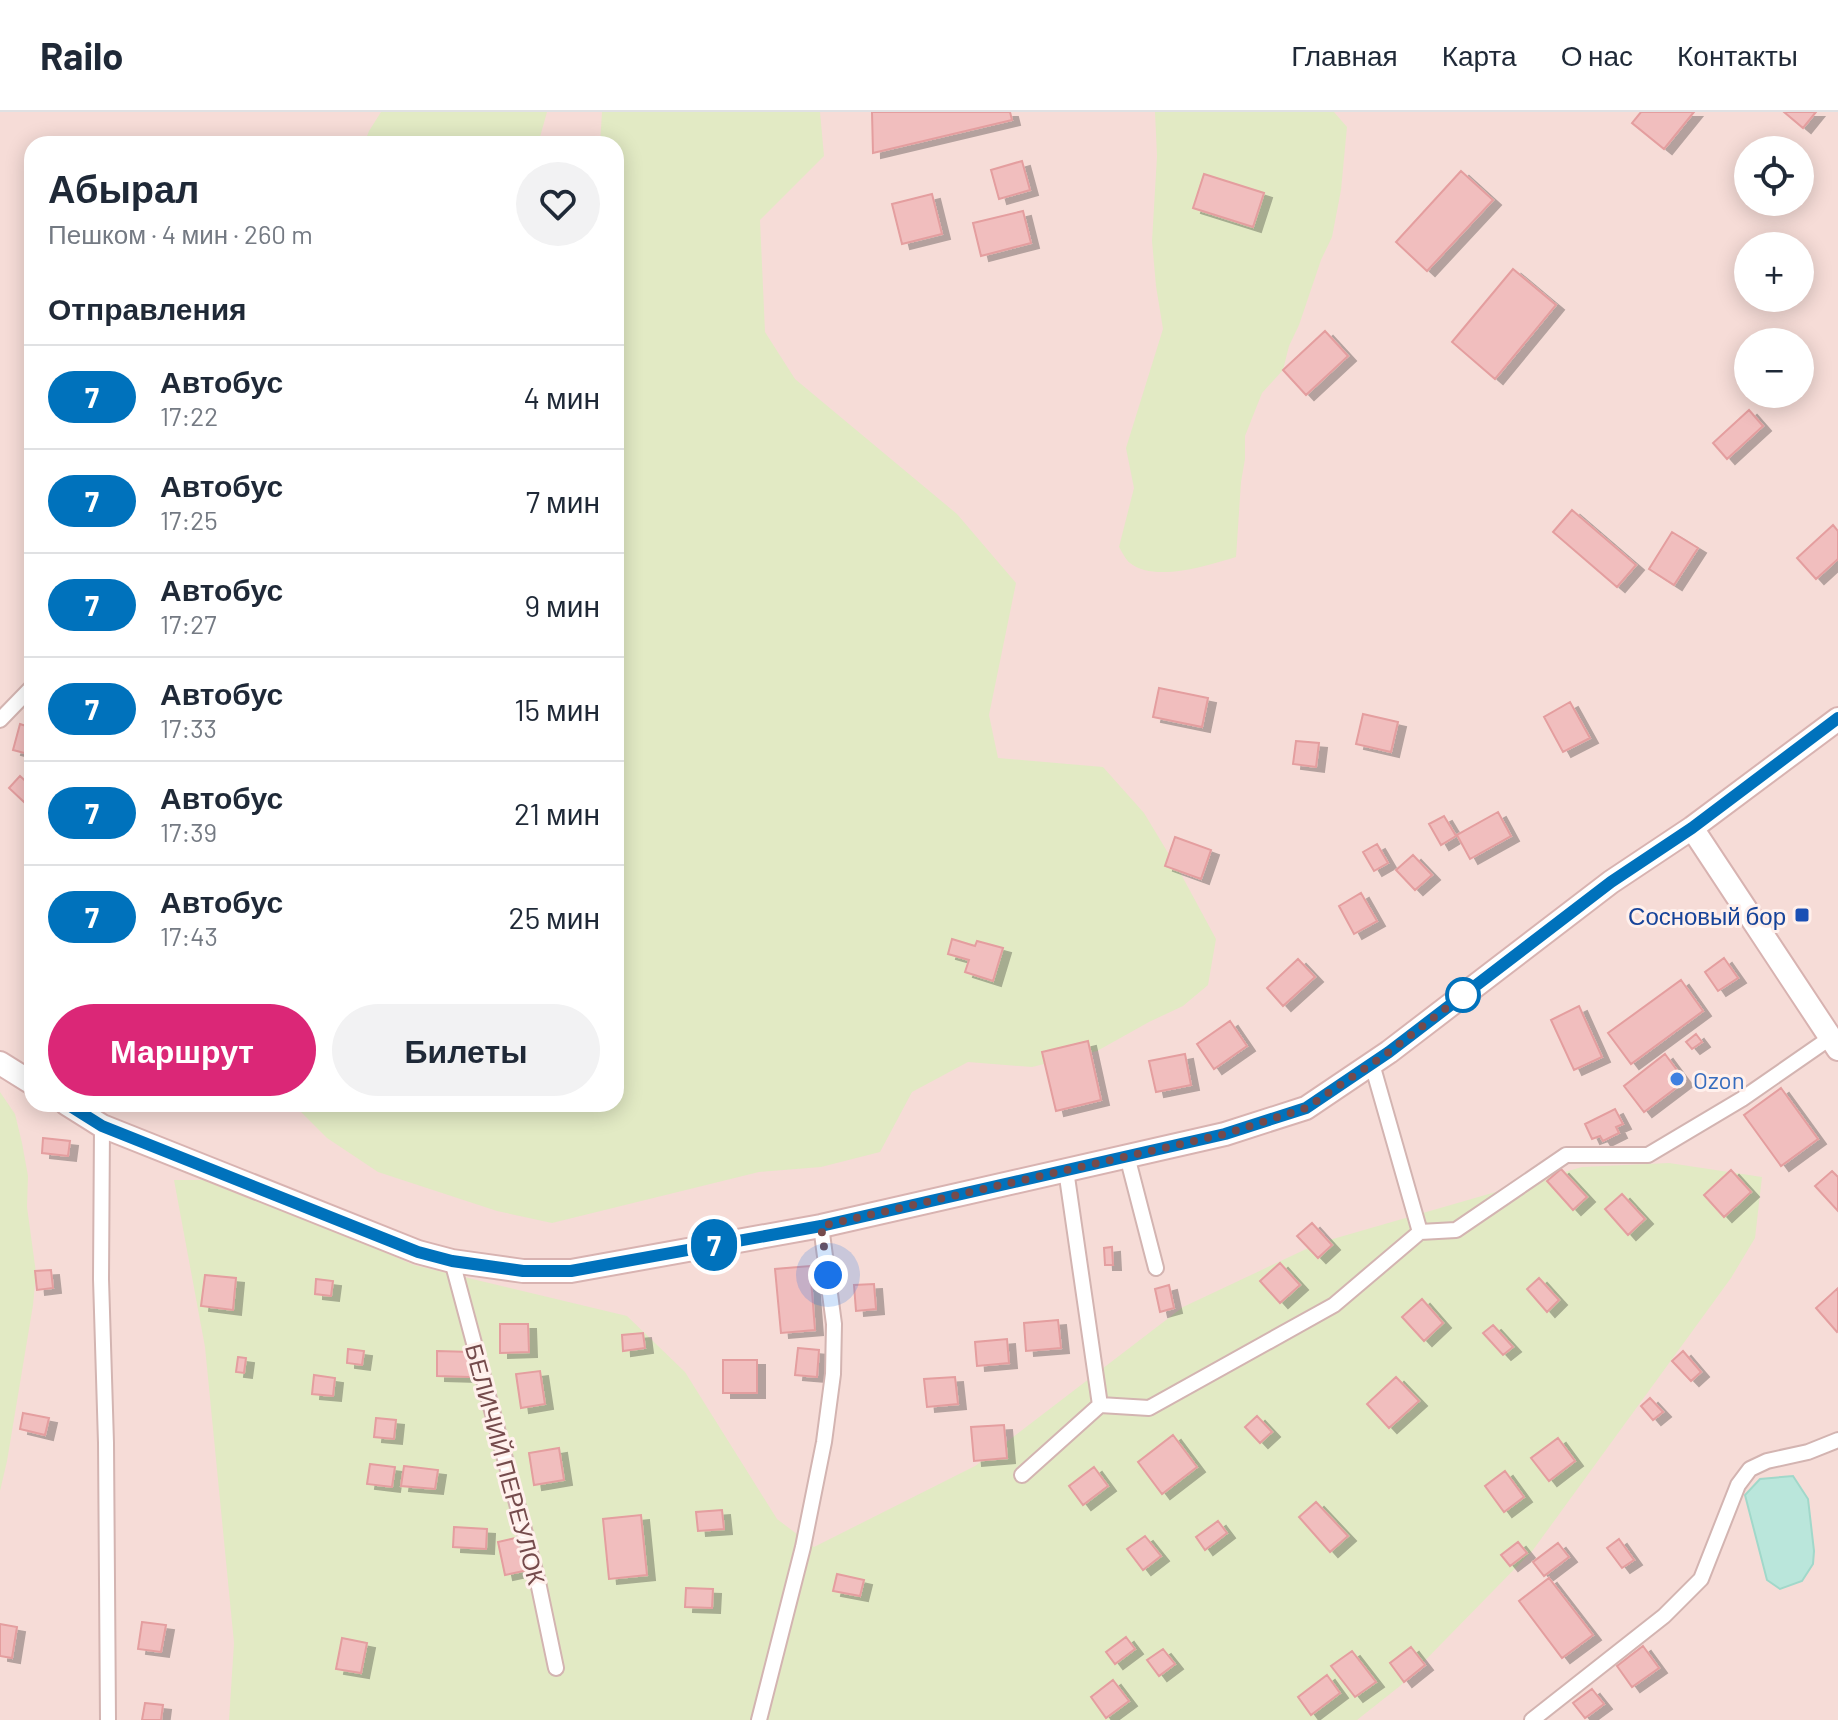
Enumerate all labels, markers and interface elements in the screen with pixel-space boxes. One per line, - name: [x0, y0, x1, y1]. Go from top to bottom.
- text: Railo: [40, 32, 124, 78]
- text: Главная: [1291, 38, 1398, 72]
- text: Карта: [1442, 38, 1517, 72]
- text: О нас: [1561, 38, 1633, 72]
- text: Контакты: [1677, 38, 1798, 72]
- map controls: [1734, 136, 1814, 408]
- button: locate: [1734, 136, 1814, 216]
- button: heart: [516, 162, 600, 246]
- text: Абырал: [48, 165, 199, 211]
- text: Пешком · 4 мин · 260 m: [48, 218, 313, 249]
- button: +: [1734, 232, 1814, 312]
- text: Отправления: [48, 290, 247, 326]
- button: −: [1734, 328, 1814, 408]
- text: Автобус: [160, 363, 283, 399]
- text: 4 мин: [524, 379, 600, 415]
- text: 7: [85, 380, 99, 414]
- text: 17:22: [160, 400, 218, 431]
- text: Автобус: [160, 467, 283, 503]
- text: 7 мин: [526, 483, 600, 519]
- text: 7: [85, 484, 99, 518]
- text: 17:25: [160, 504, 218, 535]
- text: Автобус: [160, 571, 283, 607]
- text: 9 мин: [524, 587, 600, 623]
- text: 7: [85, 588, 99, 622]
- text: 17:27: [160, 608, 216, 639]
- text: Автобус: [160, 675, 283, 711]
- text: 15 мин: [514, 691, 600, 727]
- text: 7: [85, 692, 99, 726]
- text: 17:33: [160, 712, 217, 743]
- text: Автобус: [160, 779, 283, 815]
- text: 21 мин: [514, 795, 600, 831]
- text: 7: [85, 796, 99, 830]
- text: 17:39: [160, 816, 217, 847]
- text: Автобус: [160, 883, 283, 919]
- text: 25 мин: [509, 899, 600, 935]
- text: 7: [85, 900, 99, 934]
- place label: Сосновый бор: [1628, 901, 1786, 930]
- marker: Сосновый бор: [1793, 906, 1811, 924]
- text: 17:43: [160, 920, 218, 951]
- unlabelled marker: [1446, 978, 1480, 1012]
- button: Маршрут: [48, 1004, 316, 1096]
- button: Билеты: [332, 1004, 600, 1096]
- place label: Ozon: [1693, 1065, 1745, 1094]
- marker: Ozon: [1668, 1070, 1686, 1088]
- line badge: 7: [688, 1219, 740, 1271]
- text: 7: [707, 1228, 721, 1262]
- your location: [808, 1255, 848, 1295]
- street label: БЕЛИЧИЙ ПЕРЕУЛОК: [460, 1340, 552, 1588]

